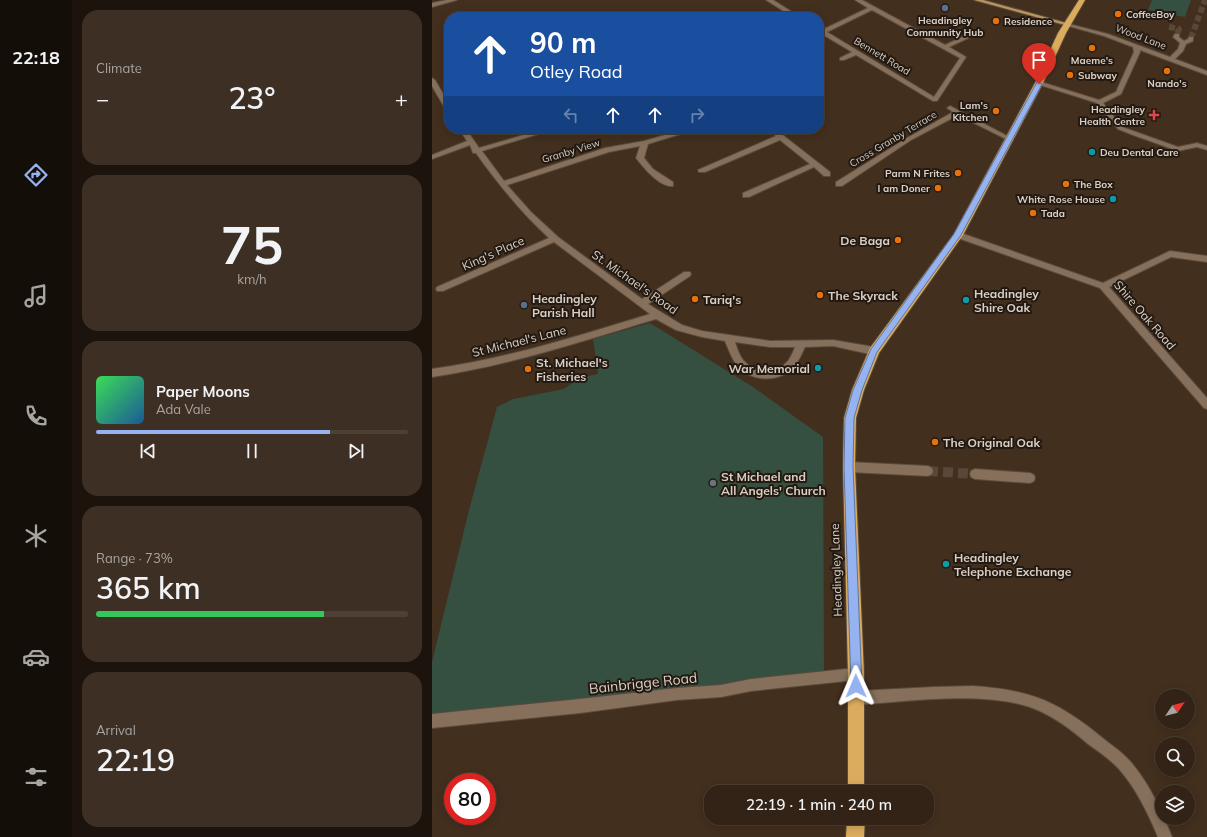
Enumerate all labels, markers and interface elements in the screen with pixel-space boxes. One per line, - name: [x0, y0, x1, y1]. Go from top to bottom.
- marker: Headingley Community Hub: [940, 3, 950, 13]
- place label: CoffeeBoy: [1126, 8, 1175, 21]
- marker: CoffeeBoy: [1113, 9, 1123, 19]
- place label: Headingley Community Hub: [907, 14, 983, 39]
- place label: Residence: [1004, 15, 1053, 28]
- marker: Residence: [991, 16, 1001, 26]
- street label: Wood Lane: [1114, 21, 1168, 53]
- text: 90 m: [530, 25, 596, 60]
- icon: ahead: [464, 28, 516, 80]
- street label: Bennett Road: [851, 34, 913, 78]
- pin: [1022, 43, 1056, 84]
- marker: Maeme's: [1087, 43, 1097, 53]
- text: 22:18: [12, 46, 60, 69]
- icon: arrive: [1028, 49, 1050, 71]
- place label: Maeme's: [1071, 54, 1113, 67]
- text: Climate: [96, 60, 142, 76]
- text: Otley Road: [530, 60, 623, 83]
- marker: Nando's: [1162, 66, 1172, 76]
- place label: Subway: [1078, 69, 1117, 82]
- marker: Subway: [1065, 70, 1075, 80]
- place label: Nando's: [1147, 77, 1187, 90]
- text: 23°: [228, 79, 276, 117]
- text: −: [96, 85, 109, 113]
- text: +: [395, 85, 408, 113]
- place label: Lam's Kitchen: [952, 99, 988, 124]
- place label: Headingley Health Centre: [1079, 103, 1146, 128]
- icon: left: [560, 104, 582, 126]
- icon: ahead: [602, 104, 624, 126]
- icon: ahead: [644, 104, 666, 126]
- icon: right: [686, 104, 708, 126]
- marker: Lam's Kitchen: [991, 106, 1001, 116]
- street label: Cross Granby Terrace: [847, 108, 939, 170]
- marker: Headingley Health Centre: [1148, 109, 1160, 121]
- street label: Granby View: [540, 136, 602, 166]
- place label: Deu Dental Care: [1100, 146, 1179, 159]
- marker: Deu Dental Care: [1087, 147, 1097, 157]
- icon: directions: [22, 161, 50, 189]
- place label: Parm N Frites: [885, 167, 950, 180]
- marker: Parm N Frites: [953, 168, 963, 178]
- place label: The Box: [1074, 178, 1113, 191]
- marker: The Box: [1061, 179, 1071, 189]
- place label: I am Doner: [878, 182, 930, 195]
- marker: I am Doner: [933, 183, 943, 193]
- place label: White Rose House: [1017, 193, 1106, 206]
- marker: White Rose House: [1108, 194, 1118, 204]
- place label: Tada: [1041, 207, 1065, 220]
- marker: Tada: [1028, 208, 1038, 218]
- text: 75: [221, 212, 283, 277]
- street label: King's Place: [459, 233, 527, 273]
- place label: De Baga: [840, 233, 890, 248]
- marker: De Baga: [893, 235, 903, 245]
- street label: St. Michael's Road: [589, 247, 681, 317]
- text: km/h: [237, 271, 267, 287]
- street label: Shire Oak Road: [1111, 277, 1179, 353]
- icon: music: [22, 282, 50, 310]
- place label: Headingley Shire Oak: [974, 286, 1039, 315]
- place label: The Skyrack: [828, 288, 898, 303]
- marker: The Skyrack: [815, 290, 825, 300]
- place label: Headingley Parish Hall: [532, 291, 597, 320]
- place label: Tariq's: [703, 292, 741, 307]
- marker: Tariq's: [690, 294, 700, 304]
- marker: Headingley Shire Oak: [961, 295, 971, 305]
- marker: Headingley Parish Hall: [519, 300, 529, 310]
- street label: St Michael's Lane: [470, 322, 568, 360]
- place label: St. Michael's Fisheries: [536, 355, 608, 384]
- place label: War Memorial: [728, 361, 810, 376]
- marker: War Memorial: [813, 363, 823, 373]
- marker: St. Michael's Fisheries: [523, 364, 533, 374]
- text: Paper Moons: [156, 382, 250, 401]
- text: Ada Vale: [156, 401, 211, 417]
- icon: phone: [22, 402, 50, 430]
- place label: The Original Oak: [943, 435, 1040, 450]
- marker: The Original Oak: [930, 437, 940, 447]
- icon: previous: [137, 440, 159, 462]
- icon: pause: [241, 440, 263, 462]
- icon: next: [345, 440, 367, 462]
- place label: St Michael and All Angels' Church: [721, 469, 826, 498]
- marker: St Michael and All Angels' Church: [708, 478, 718, 488]
- icon: climate: [22, 522, 50, 550]
- street label: Headingley Lane: [827, 523, 845, 617]
- text: Range · 73%: [96, 550, 173, 566]
- place label: Headingley Telephone Exchange: [954, 550, 1072, 579]
- marker: Headingley Telephone Exchange: [941, 559, 951, 569]
- text: 365 km: [96, 569, 201, 607]
- icon: car: [22, 643, 50, 671]
- position arrow: [835, 665, 877, 707]
- street label: Bainbrigge Road: [588, 668, 698, 698]
- north arrow: [1155, 689, 1195, 729]
- map controls: [1155, 689, 1195, 825]
- text: Arrival: [96, 722, 136, 738]
- button: search: [1155, 737, 1195, 777]
- text: 22:19: [96, 741, 175, 779]
- icon: filters: [22, 763, 50, 791]
- speed limit sign: 80: [444, 773, 496, 825]
- button: layers: [1155, 785, 1195, 825]
- text: 22:19 · 1 min · 240 m: [746, 795, 892, 814]

